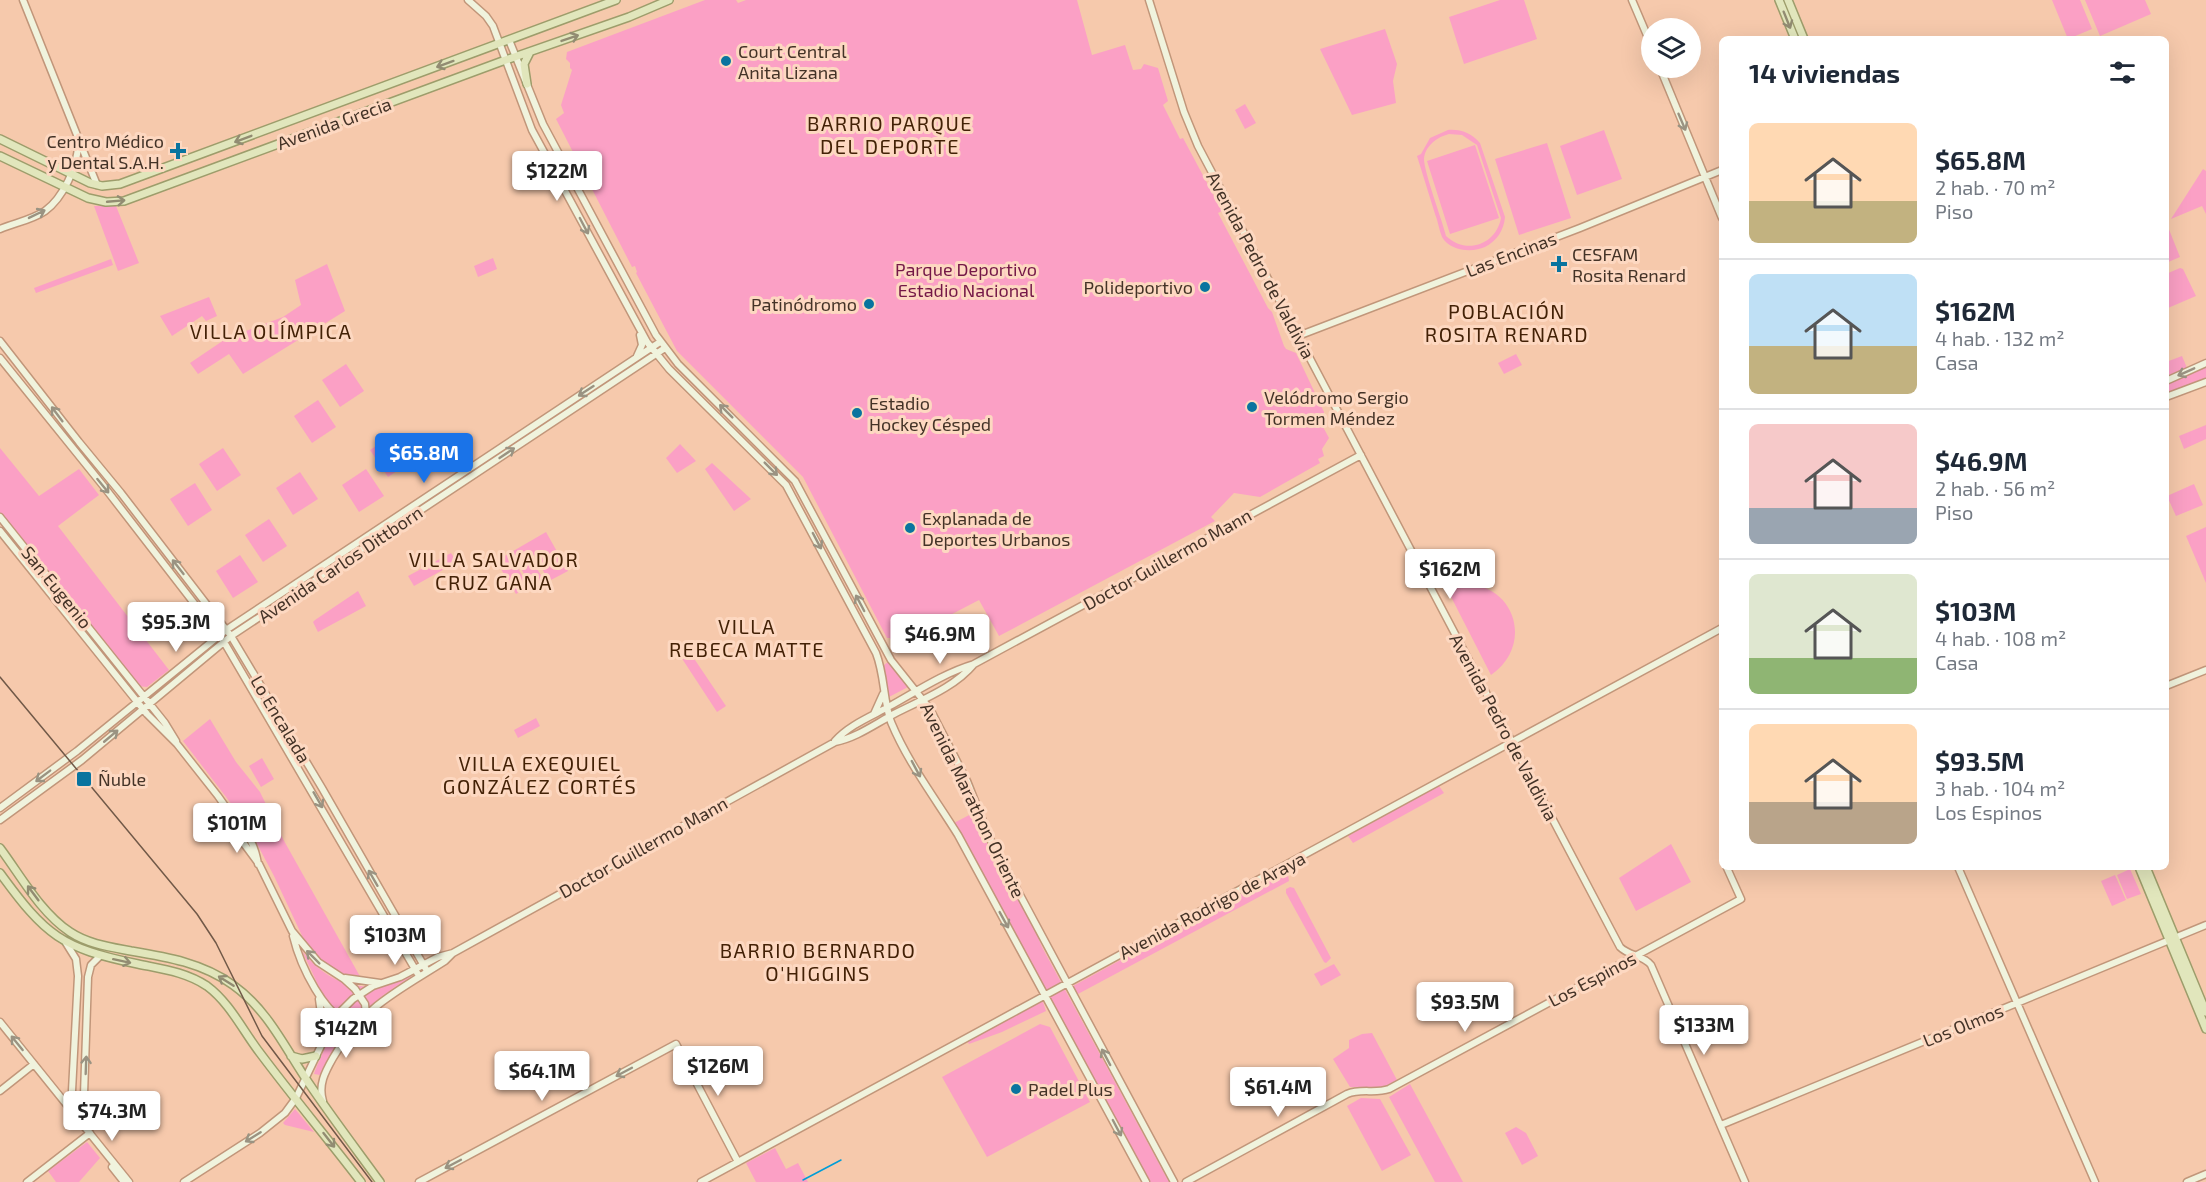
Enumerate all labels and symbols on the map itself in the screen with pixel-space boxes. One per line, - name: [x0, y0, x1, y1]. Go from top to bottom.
- one-way arrow: [1782, 10, 1793, 28]
- one-way arrow: [560, 31, 579, 42]
- place label: Court Central Anita Lizana: [738, 40, 847, 83]
- marker: Court Central Anita Lizana: [719, 54, 733, 68]
- one-way arrow: [436, 59, 455, 70]
- street label: Avenida Grecia: [274, 92, 394, 154]
- district label: BARRIO PARQUE DEL DEPORTE: [807, 111, 973, 158]
- one-way arrow: [1677, 112, 1688, 130]
- place label: Centro Médico y Dental S.A.H.: [46, 130, 164, 173]
- one-way arrow: [234, 134, 253, 145]
- marker: Centro Médico y Dental S.A.H.: [169, 142, 187, 160]
- pin: $122M: [515, 151, 599, 202]
- street label: Avenida Pedro de Valdivia: [1202, 168, 1320, 362]
- one-way arrow: [105, 195, 125, 206]
- one-way arrow: [27, 208, 45, 220]
- one-way arrow: [579, 217, 590, 235]
- street label: Las Encinas: [1462, 227, 1560, 281]
- place label: CESFAM Rosita Renard: [1572, 243, 1686, 286]
- marker: CESFAM Rosita Renard: [1550, 255, 1568, 273]
- park label: Parque Deportivo Estadio Nacional: [895, 258, 1037, 301]
- place label: Polideportivo: [1084, 276, 1193, 298]
- marker: Polideportivo: [1198, 280, 1212, 294]
- place label: Patinódromo: [751, 293, 857, 315]
- marker: Patinódromo: [862, 297, 876, 311]
- district label: POBLACIÓN ROSITA RENARD: [1425, 299, 1589, 346]
- district label: VILLA OLÍMPICA: [190, 319, 352, 343]
- one-way arrow: [2177, 367, 2195, 378]
- one-way arrow: [578, 385, 595, 397]
- place label: Velódromo Sergio Tormen Méndez: [1264, 386, 1409, 429]
- place label: Estadio Hockey Césped: [869, 392, 991, 435]
- marker: Velódromo Sergio Tormen Méndez: [1245, 400, 1259, 414]
- one-way arrow: [718, 404, 733, 419]
- one-way arrow: [50, 406, 63, 422]
- marker: Estadio Hockey Césped: [850, 406, 864, 420]
- pin: $65.8M: [375, 433, 473, 484]
- one-way arrow: [498, 447, 515, 459]
- one-way arrow: [763, 462, 778, 477]
- one-way arrow: [96, 477, 109, 493]
- street label: Avenida Carlos Dittborn: [254, 501, 426, 627]
- street label: Doctor Guillermo Mann: [1079, 504, 1255, 614]
- place label: Explanada de Deportes Urbanos: [922, 507, 1070, 550]
- marker: Explanada de Deportes Urbanos: [903, 521, 917, 535]
- one-way arrow: [811, 532, 823, 550]
- street label: San Eugenio: [17, 541, 97, 633]
- district label: VILLA SALVADOR CRUZ GANA: [409, 547, 579, 594]
- pin: $162M: [1408, 549, 1492, 600]
- one-way arrow: [172, 559, 185, 575]
- one-way arrow: [854, 595, 866, 612]
- pin: $95.3M: [127, 602, 225, 653]
- district label: VILLA REBECA MATTE: [669, 614, 825, 661]
- pin: $46.9M: [891, 614, 989, 665]
- street label: Avenida Pedro de Valdivia: [1445, 630, 1563, 824]
- street label: Lo Encalada: [246, 671, 316, 767]
- street label: Avenida Marathon Oriente: [916, 699, 1030, 901]
- one-way arrow: [103, 729, 118, 743]
- district label: VILLA EXEQUIEL GONZÁLEZ CORTÉS: [443, 751, 637, 798]
- one-way arrow: [910, 759, 922, 777]
- place label: Ñuble: [98, 768, 146, 790]
- one-way arrow: [35, 770, 51, 783]
- marker: Ñuble: [75, 770, 93, 788]
- one-way arrow: [313, 791, 325, 808]
- street label: Doctor Guillermo Mann: [555, 792, 731, 902]
- pin: $101M: [195, 803, 279, 854]
- street label: Avenida Rodrigo de Araya: [1115, 847, 1309, 963]
- one-way arrow: [367, 869, 378, 887]
- one-way arrow: [27, 886, 40, 902]
- one-way arrow: [999, 910, 1010, 928]
- pin: $103M: [353, 915, 437, 966]
- district label: BARRIO BERNARDO O'HIGGINS: [720, 938, 916, 985]
- street label: Los Espinos: [1544, 947, 1640, 1011]
- one-way arrow: [306, 949, 320, 964]
- one-way arrow: [111, 956, 131, 967]
- one-way arrow: [218, 974, 235, 986]
- pin: $93.5M: [1416, 982, 1514, 1033]
- street label: Los Olmos: [1919, 999, 2007, 1051]
- pin: $133M: [1662, 1005, 1746, 1056]
- pin: $142M: [304, 1008, 388, 1059]
- one-way arrow: [10, 1036, 24, 1051]
- pin: $126M: [676, 1046, 760, 1097]
- one-way arrow: [1100, 1048, 1111, 1066]
- pin: $64.1M: [493, 1051, 591, 1102]
- one-way arrow: [80, 1056, 92, 1076]
- one-way arrow: [616, 1067, 634, 1078]
- pin: $61.4M: [1229, 1067, 1327, 1118]
- place label: Padel Plus: [1028, 1078, 1113, 1100]
- marker: Padel Plus: [1009, 1082, 1023, 1096]
- pin: $74.3M: [63, 1091, 161, 1142]
- one-way arrow: [1111, 1119, 1123, 1136]
- one-way arrow: [245, 1131, 262, 1143]
- one-way arrow: [322, 1132, 335, 1148]
- one-way arrow: [444, 1159, 462, 1170]

